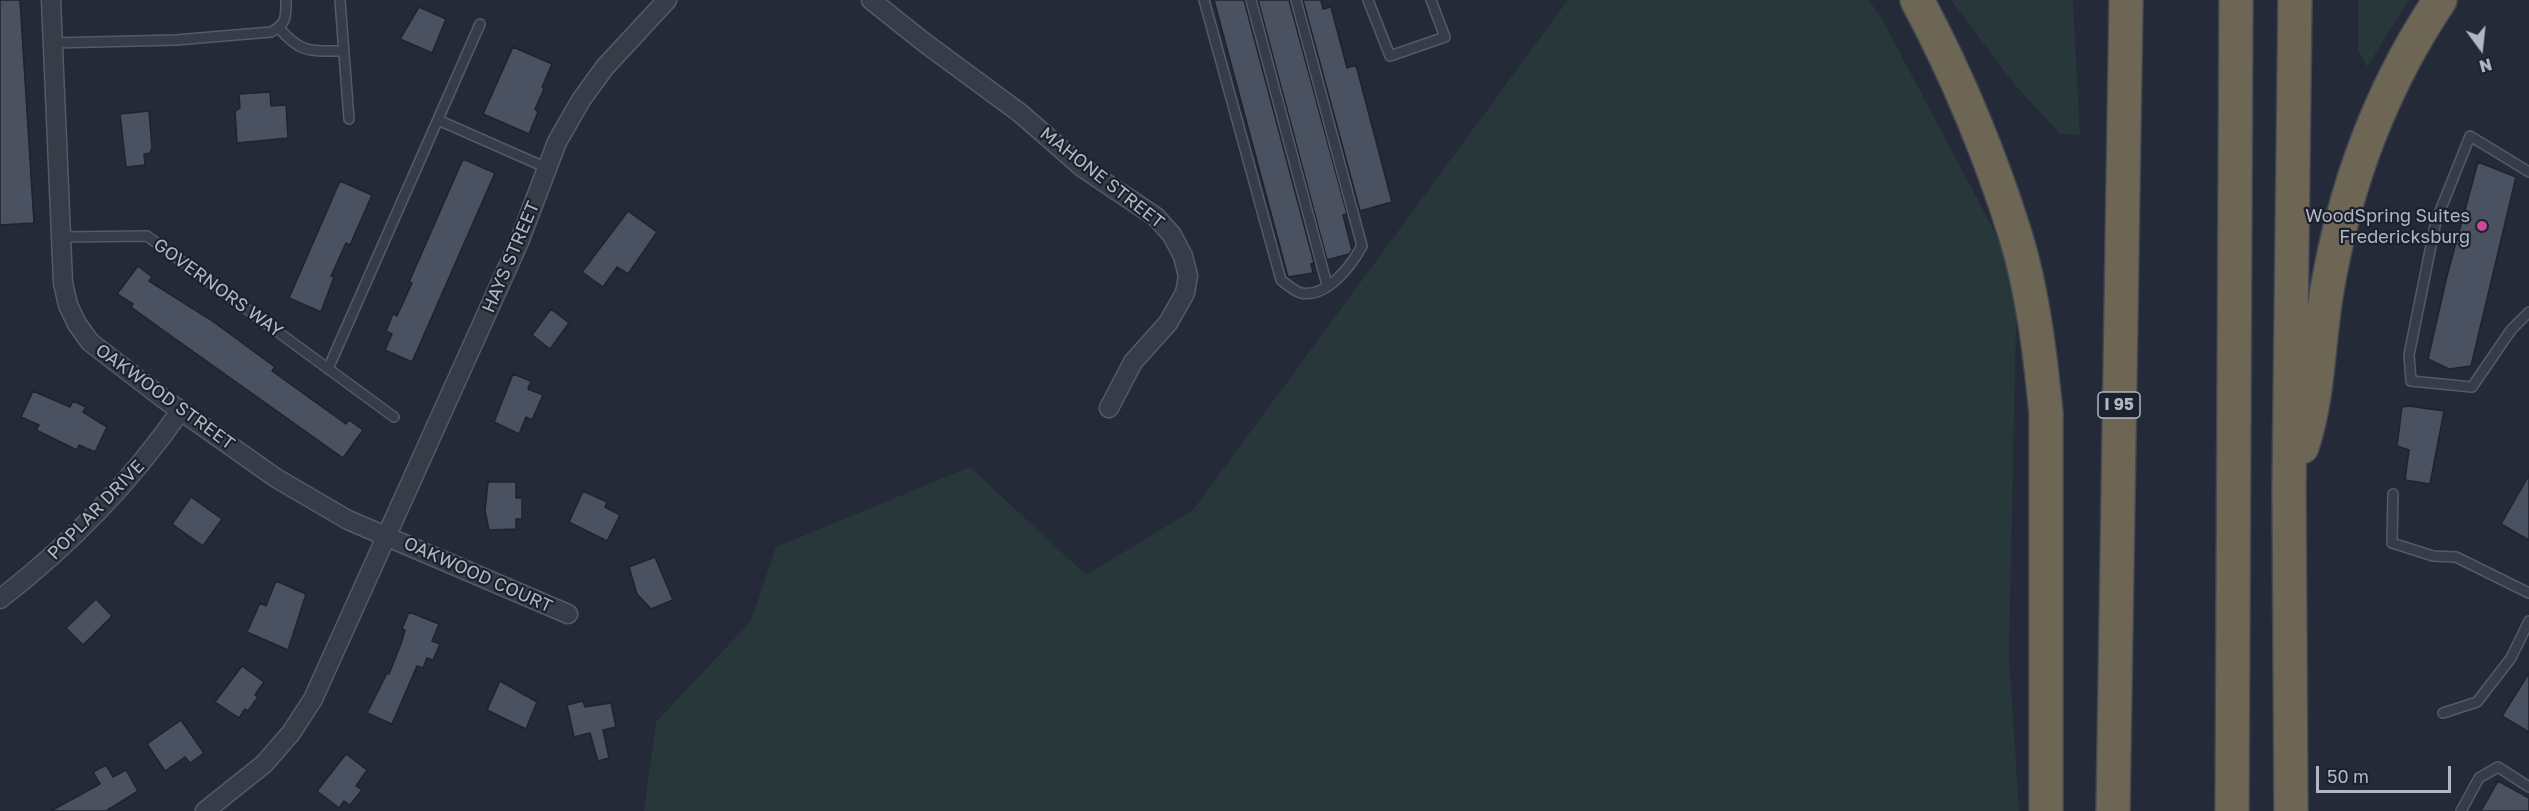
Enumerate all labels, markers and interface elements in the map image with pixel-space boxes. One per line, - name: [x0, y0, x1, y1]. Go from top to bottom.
- north arrow: [2451, 18, 2511, 78]
- text: N: [2477, 54, 2494, 77]
- street label: MAHONE STREET: [1036, 123, 1168, 233]
- street label: HAYS STREET: [478, 198, 544, 316]
- place label: WoodSpring Suites Fredericksburg: [2305, 205, 2470, 248]
- marker: WoodSpring Suites Fredericksburg: [2475, 219, 2489, 233]
- street label: GOVERNORS WAY: [149, 234, 287, 342]
- street label: OAKWOOD STREET: [91, 339, 239, 455]
- road number: I 95: [2098, 392, 2140, 418]
- street label: POPLAR DRIVE: [43, 456, 149, 564]
- street label: OAKWOOD COURT: [400, 533, 556, 617]
- scale bar: [2319, 754, 2454, 792]
- text: 50 m: [2327, 765, 2369, 787]

